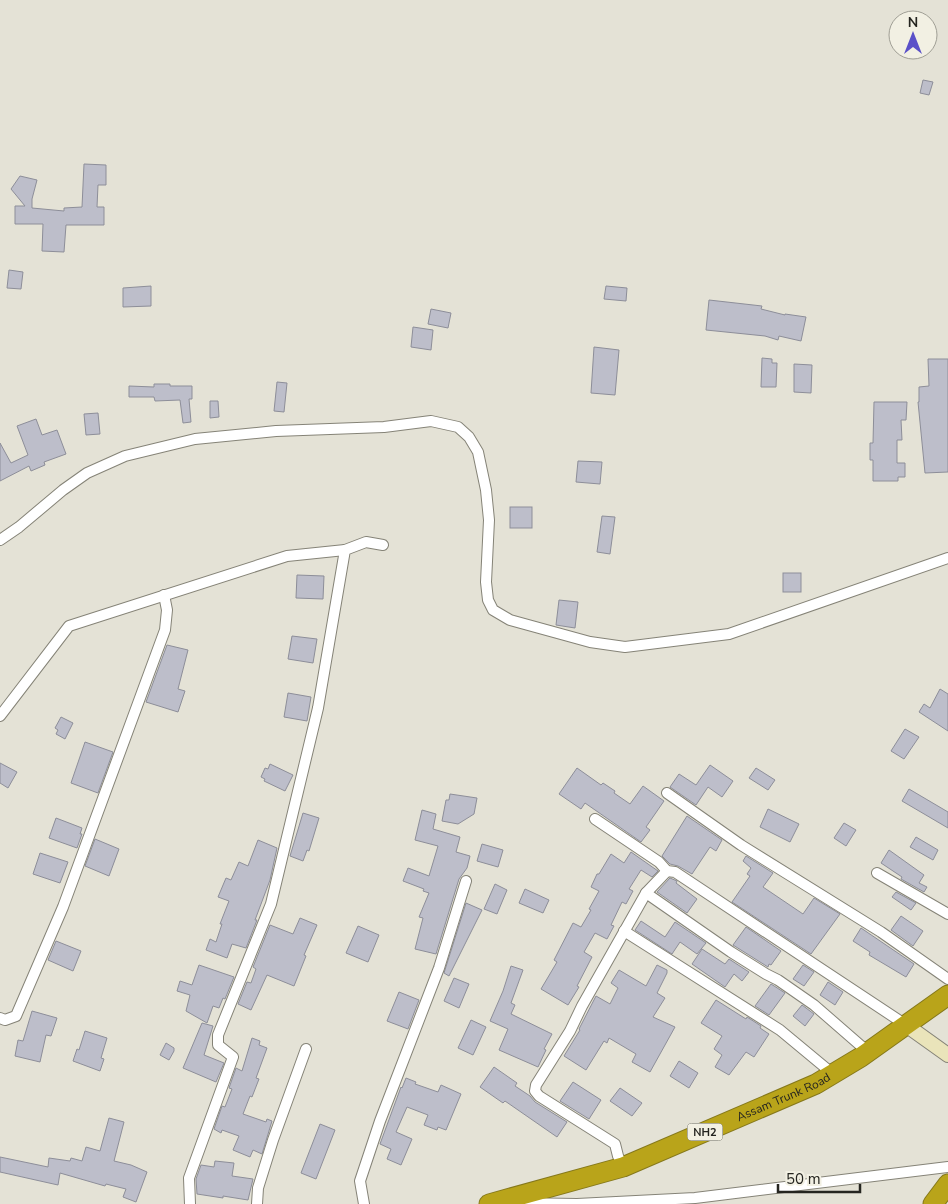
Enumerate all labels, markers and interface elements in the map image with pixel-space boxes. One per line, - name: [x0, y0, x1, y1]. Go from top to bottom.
- north arrow: [888, 10, 938, 60]
- text: N: [908, 13, 918, 32]
- street label: Assam Trunk Road: [734, 1069, 833, 1125]
- road number: NH2: [688, 1124, 722, 1140]
- scale bar: [778, 1162, 860, 1194]
- text: 50 m: [786, 1169, 821, 1189]

